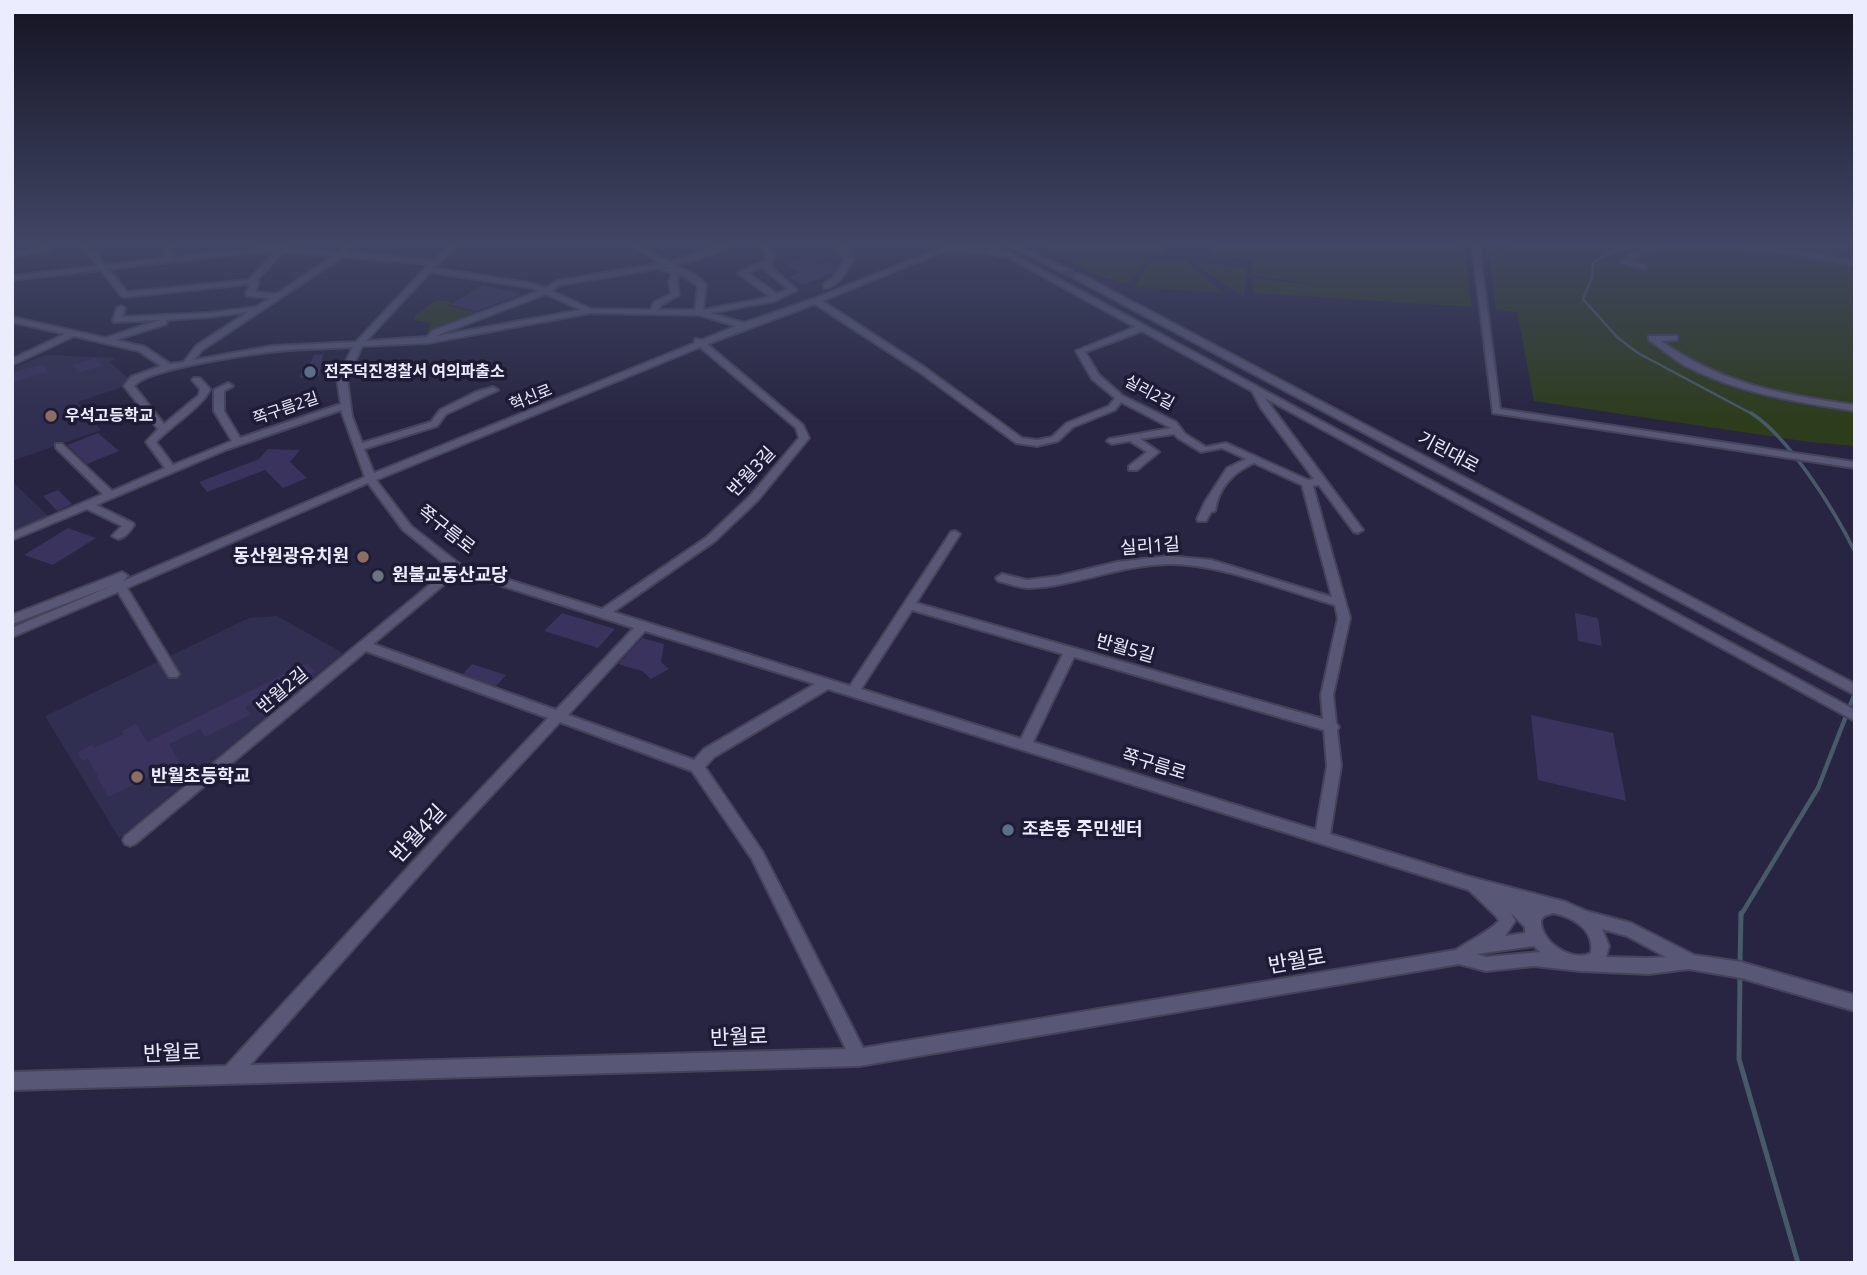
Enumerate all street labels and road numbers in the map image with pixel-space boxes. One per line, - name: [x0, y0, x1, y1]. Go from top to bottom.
- street label: 실리2길: [1121, 372, 1177, 414]
- street label: 혁신로: [507, 381, 555, 415]
- street label: 쪽구름2길: [251, 389, 321, 429]
- street label: 기린대로: [1414, 428, 1482, 478]
- street label: 반월3길: [724, 443, 780, 501]
- street label: 쪽구름로: [413, 501, 479, 559]
- street label: 실리1길: [1119, 534, 1181, 560]
- street label: 반월5길: [1093, 630, 1157, 668]
- street label: 반월2길: [253, 663, 313, 719]
- street label: 쪽구름로: [1119, 745, 1189, 785]
- street label: 반월4길: [386, 800, 452, 868]
- street label: 반월로: [1266, 945, 1328, 979]
- street label: 반월로: [710, 1024, 768, 1052]
- street label: 반월로: [143, 1040, 201, 1068]

